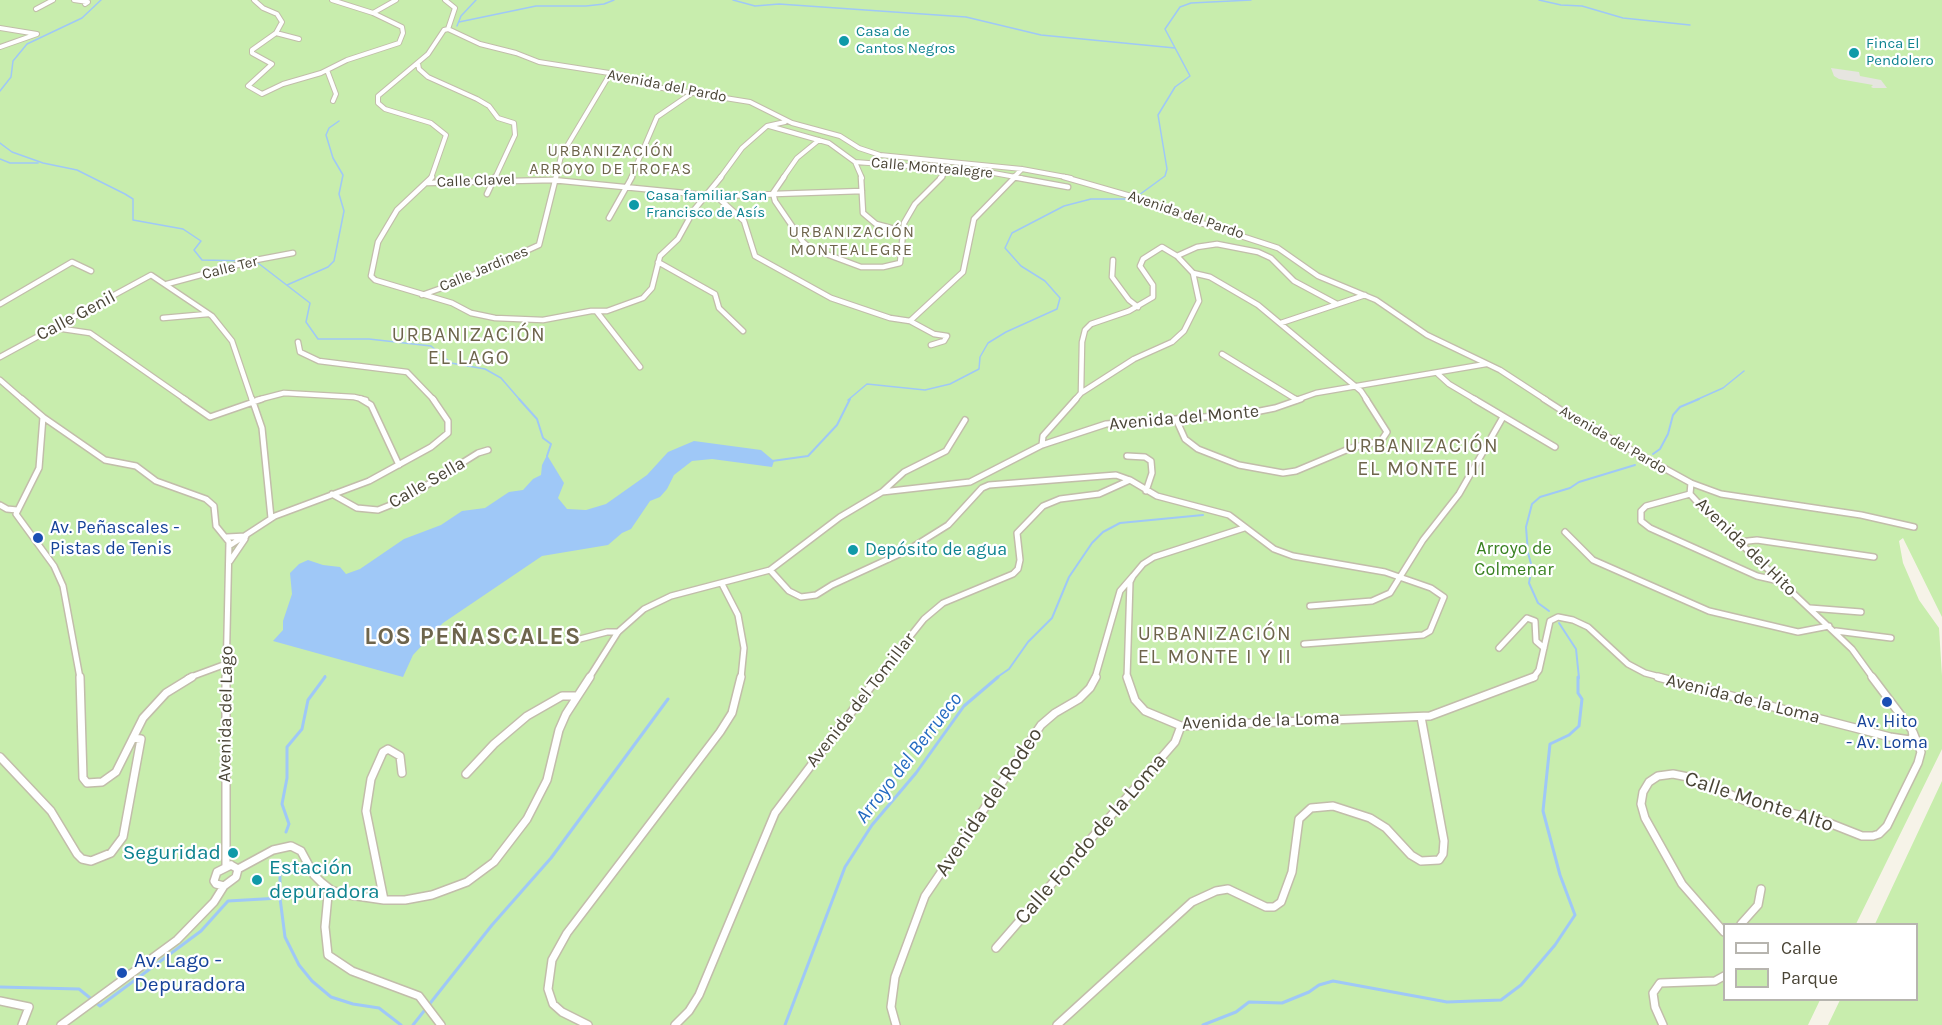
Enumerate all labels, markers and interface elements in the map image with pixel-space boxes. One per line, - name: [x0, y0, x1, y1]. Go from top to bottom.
- place label: Casa de Cantos Negros: [856, 23, 956, 58]
- marker: Casa de Cantos Negros: [837, 34, 851, 48]
- place label: Finca El Pendolero: [1866, 35, 1934, 70]
- marker: Finca El Pendolero: [1847, 46, 1861, 60]
- street label: Avenida del Pardo: [606, 66, 728, 106]
- district label: URBANIZACIÓN ARROYO DE TROFAS: [529, 141, 693, 179]
- street label: Calle Montealegre: [870, 154, 994, 182]
- street label: Calle Clavel: [437, 171, 515, 191]
- place label: Casa familiar San Francisco de Asís: [646, 187, 767, 222]
- street label: Avenida del Pardo: [1126, 187, 1246, 243]
- marker: Casa familiar San Francisco de Asís: [627, 198, 641, 212]
- district label: URBANIZACIÓN MONTEALEGRE: [788, 222, 916, 260]
- street label: Calle Jardines: [437, 242, 531, 296]
- street label: Calle Ter: [200, 252, 260, 284]
- street label: Calle Genil: [33, 286, 119, 346]
- district label: URBANIZACIÓN EL LAGO: [392, 323, 546, 370]
- street label: Avenida del Monte: [1108, 401, 1260, 435]
- street label: Avenida del Pardo: [1556, 402, 1670, 478]
- district label: URBANIZACIÓN EL MONTE III: [1345, 434, 1499, 481]
- street label: Calle Sella: [385, 452, 469, 514]
- street label: Avenida del Hito: [1691, 493, 1801, 601]
- place label: Av. Peñascales - Pistas de Tenis: [50, 517, 179, 560]
- marker: Av. Peñascales - Pistas de Tenis: [31, 531, 45, 545]
- park label: Arroyo de Colmenar: [1474, 538, 1554, 580]
- place label: Depósito de agua: [865, 539, 1007, 561]
- marker: Depósito de agua: [846, 543, 860, 557]
- district label: URBANIZACIÓN EL MONTE I Y II: [1138, 622, 1292, 669]
- district label: LOS PEÑASCALES: [364, 623, 582, 651]
- street label: Avenida del Tomillar: [802, 628, 920, 772]
- street label: Avenida del Lago: [214, 645, 238, 783]
- street label: Avenida de la Loma: [1664, 669, 1822, 729]
- water label: Arroyo del Berrueco: [850, 688, 968, 828]
- marker: Av. Hito - Av. Loma: [1880, 695, 1894, 709]
- street label: Avenida de la Loma: [1182, 707, 1340, 735]
- place label: Av. Hito - Av. Loma: [1846, 711, 1928, 754]
- street label: Avenida del Rodeo: [930, 723, 1048, 881]
- street label: Calle Fondo de la Loma: [1010, 748, 1172, 930]
- street label: Calle Monte Alto: [1681, 766, 1837, 838]
- place label: Seguridad: [123, 840, 221, 866]
- marker: Seguridad: [226, 846, 240, 860]
- place label: Estación depuradora: [269, 855, 379, 905]
- marker: Estación depuradora: [250, 873, 264, 887]
- legend: [1723, 923, 1918, 1001]
- text: Calle: [1781, 937, 1821, 959]
- place label: Av. Lago - Depuradora: [134, 948, 246, 998]
- marker: Av. Lago - Depuradora: [115, 966, 129, 980]
- text: Parque: [1781, 967, 1838, 989]

